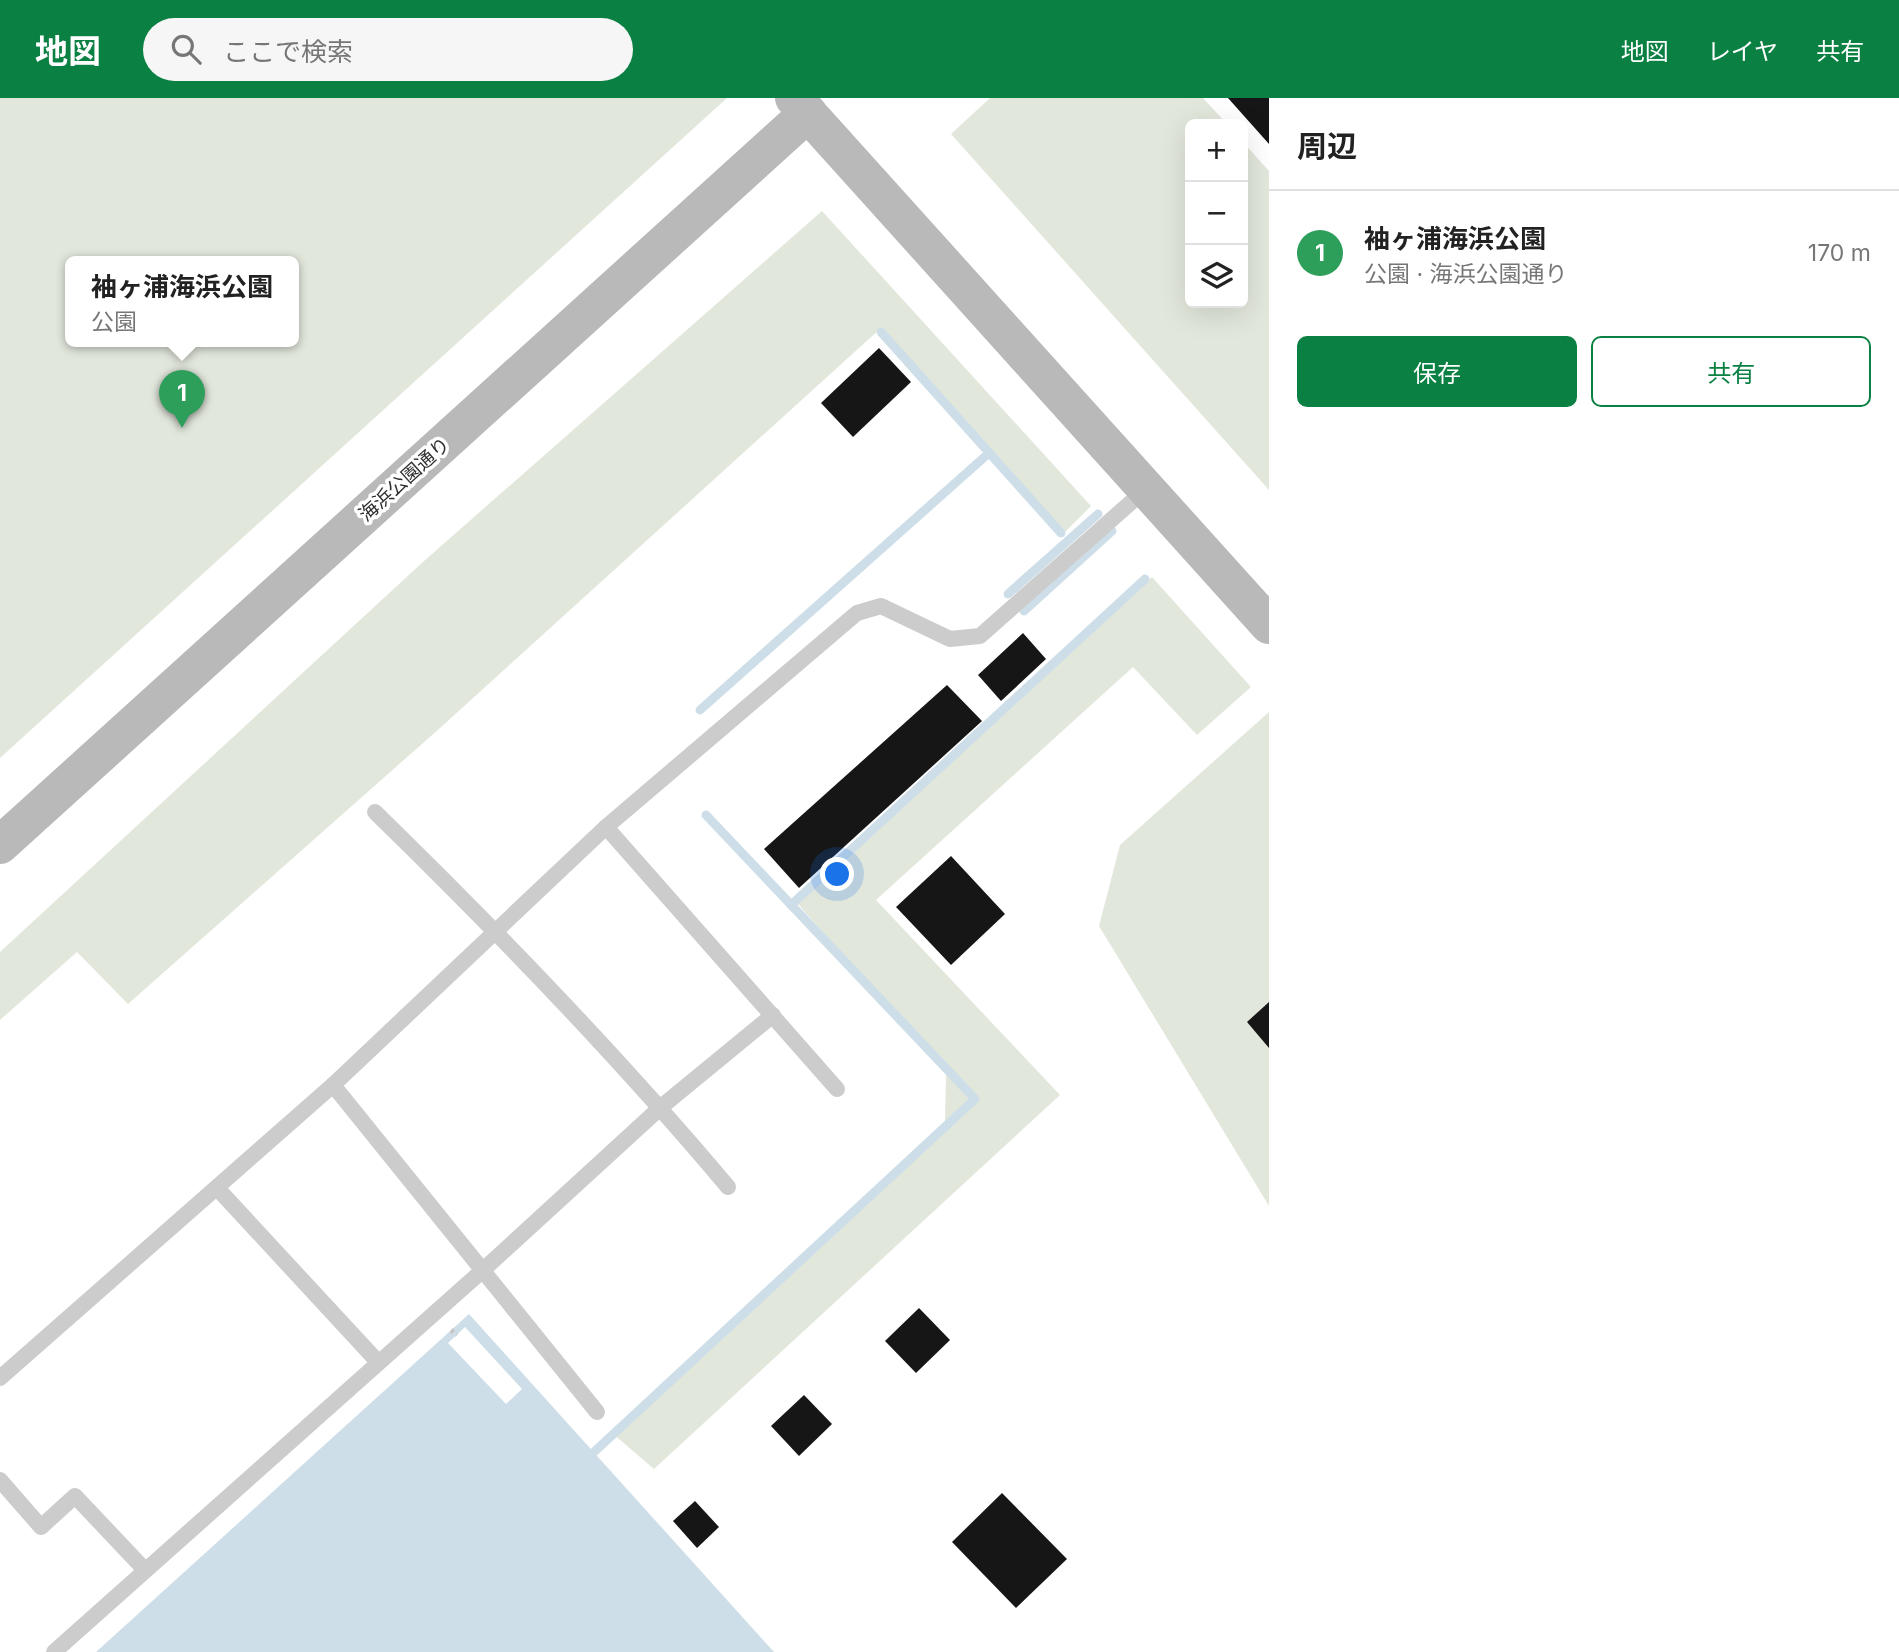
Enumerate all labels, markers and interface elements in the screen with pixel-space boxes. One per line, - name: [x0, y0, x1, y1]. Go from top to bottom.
- search box: [143, 18, 633, 81]
- icon: search: [167, 30, 205, 68]
- text: 地図: [35, 31, 101, 71]
- text: ここで検索: [223, 36, 353, 67]
- text: 地図: [1621, 37, 1669, 66]
- text: レイヤ: [1707, 37, 1778, 66]
- text: 共有: [1816, 37, 1864, 66]
- map controls: [1185, 119, 1248, 308]
- button: +: [1185, 119, 1248, 182]
- text: 周辺: [1297, 128, 1357, 164]
- button: −: [1185, 182, 1248, 245]
- text: 袖ヶ浦海浜公園: [1364, 223, 1546, 254]
- text: 1: [1315, 239, 1325, 267]
- text: 170 m: [1808, 239, 1871, 267]
- button: layers: [1185, 245, 1248, 308]
- popup: [65, 256, 299, 347]
- text: 公園 · 海浜公園通り: [1364, 260, 1568, 288]
- text: 袖ヶ浦海浜公園: [91, 271, 273, 302]
- text: 公園: [91, 308, 137, 336]
- button: 保存: [1297, 336, 1577, 407]
- button: 共有: [1591, 336, 1871, 407]
- pin: 1: [159, 370, 205, 428]
- street label: 海浜公園通り: [354, 433, 454, 526]
- your location: [820, 857, 854, 891]

